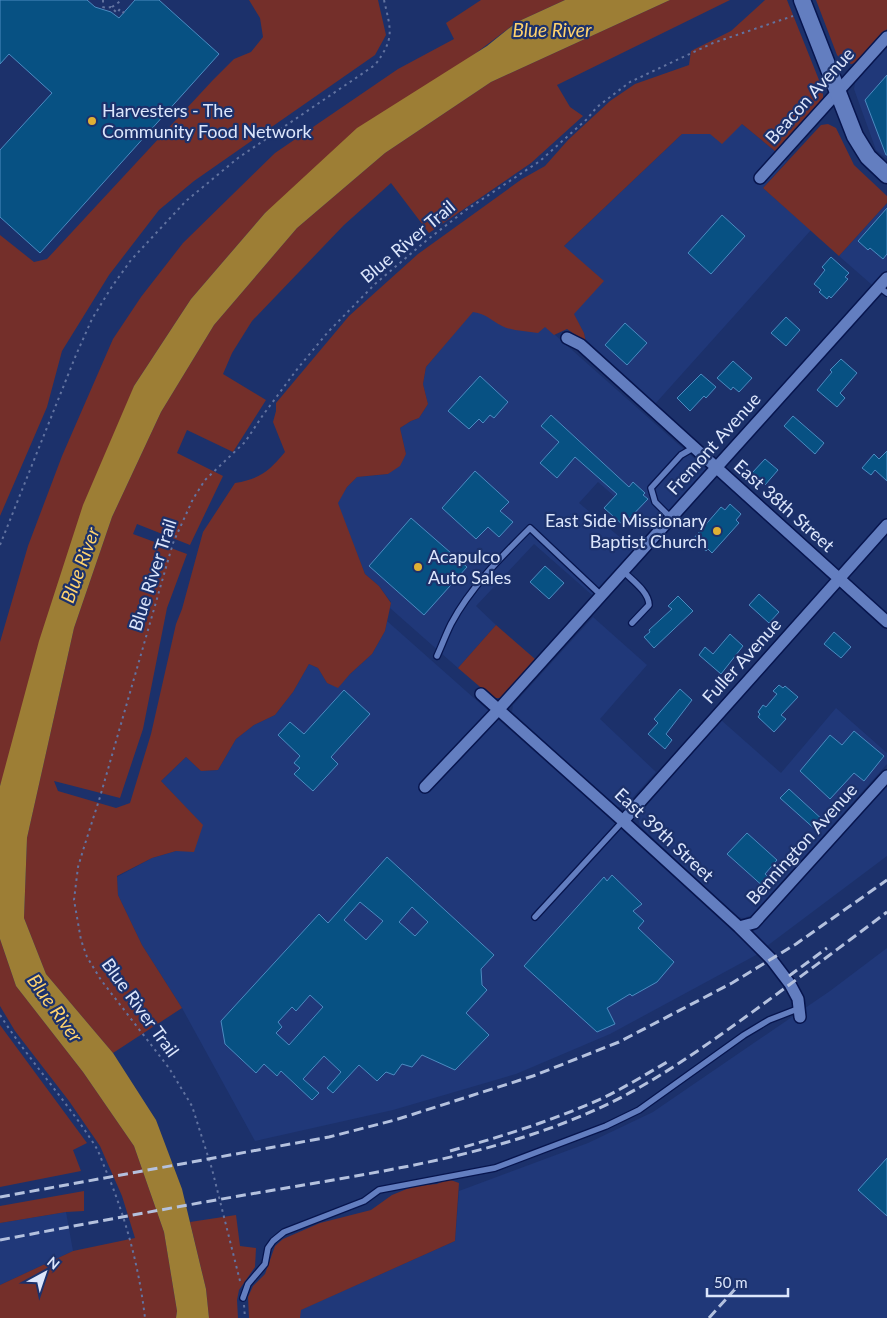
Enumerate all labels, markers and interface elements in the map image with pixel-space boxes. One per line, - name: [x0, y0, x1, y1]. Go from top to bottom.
- water label: Blue River: [513, 18, 592, 41]
- street label: Beacon Avenue: [760, 43, 858, 148]
- place label: Harvesters - The Community Food Network: [102, 99, 313, 142]
- marker: Harvesters - The Community Food Network: [86, 115, 98, 127]
- street label: Blue River Trail: [356, 195, 459, 287]
- street label: Fremont Avenue: [662, 388, 765, 499]
- street label: East 38th Street: [730, 454, 840, 556]
- place label: East Side Missionary Baptist Church: [545, 509, 708, 552]
- street label: Blue River Trail: [124, 516, 181, 634]
- water label: Blue River: [55, 523, 104, 606]
- marker: East Side Missionary Baptist Church: [711, 525, 723, 537]
- place label: Acapulco Auto Sales: [428, 545, 512, 588]
- marker: Acapulco Auto Sales: [412, 561, 424, 573]
- street label: Fuller Avenue: [697, 613, 785, 708]
- street label: Bennington Avenue: [741, 778, 861, 908]
- street label: East 39th Street: [611, 783, 719, 886]
- street label: Blue River Trail: [98, 954, 184, 1061]
- water label: Blue River: [23, 969, 88, 1047]
- north arrow: [20, 1248, 70, 1298]
- text: N: [44, 1253, 63, 1273]
- scale bar: [707, 1266, 788, 1298]
- text: 50 m: [714, 1273, 748, 1291]

